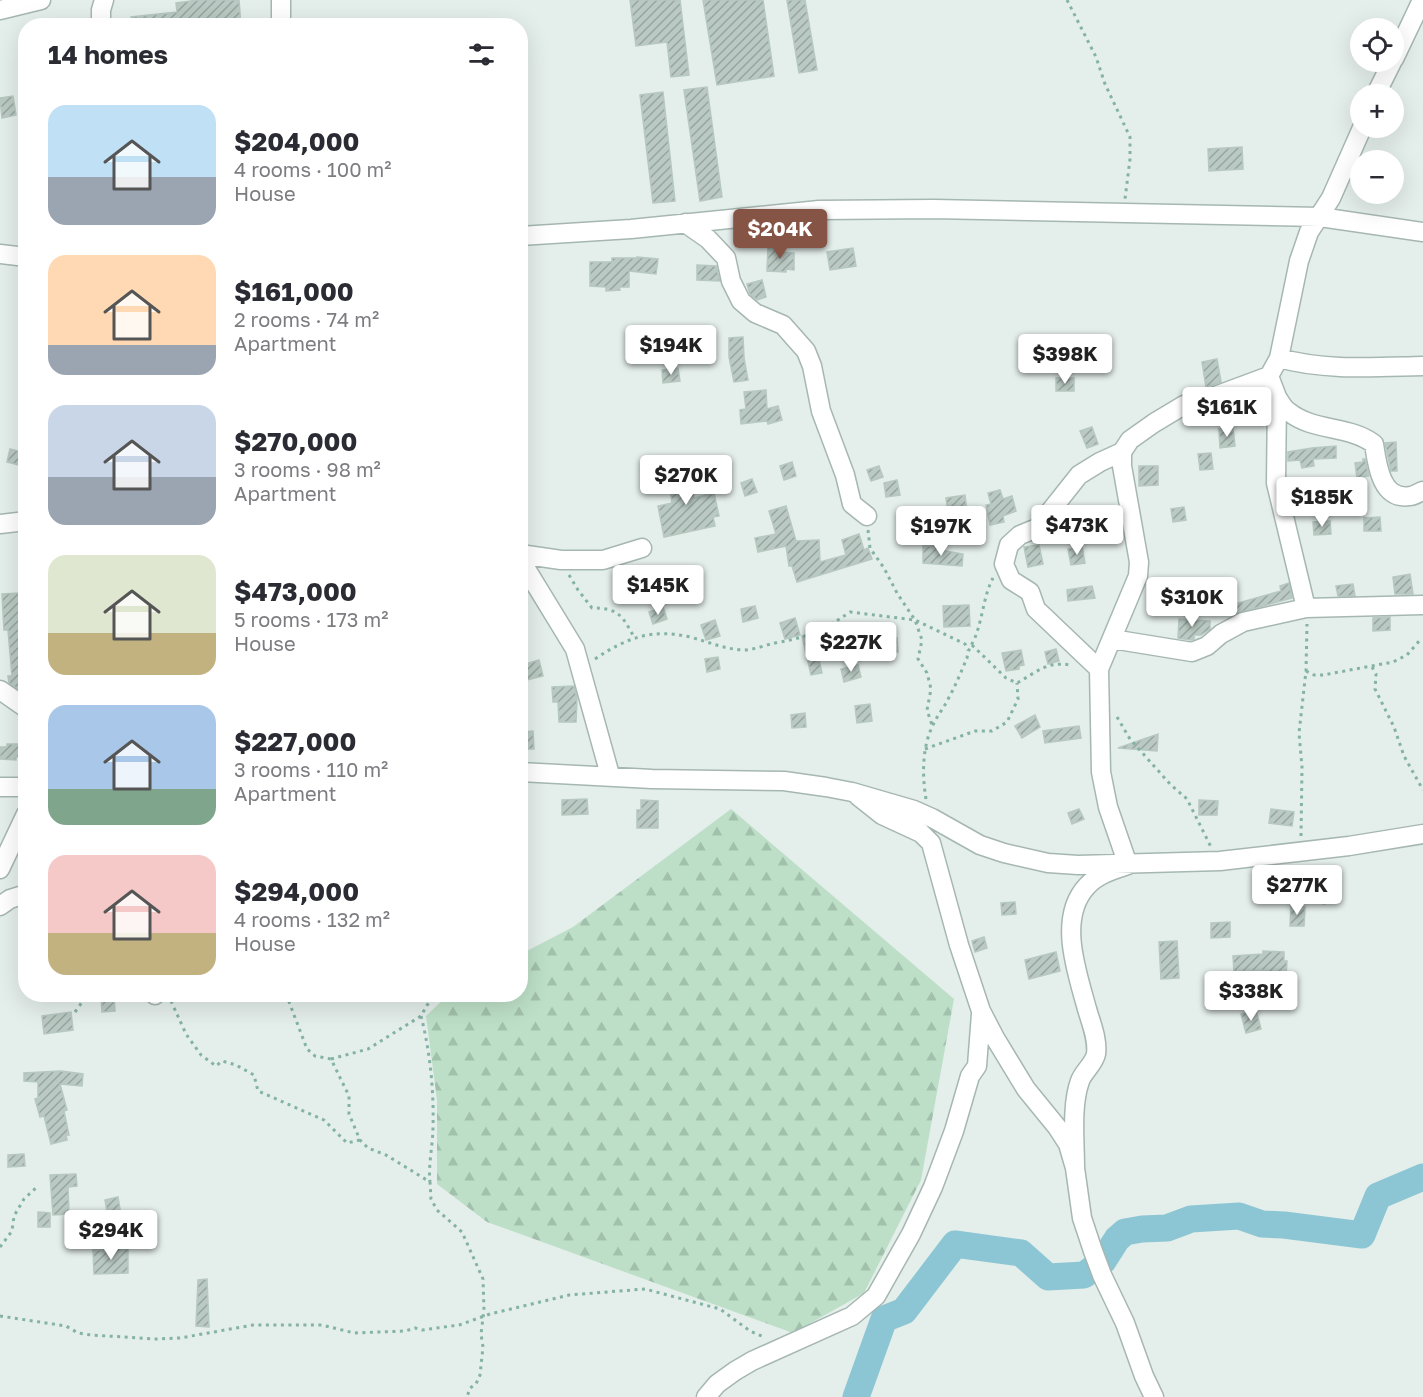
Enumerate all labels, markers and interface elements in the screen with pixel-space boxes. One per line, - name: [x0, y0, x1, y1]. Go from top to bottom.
- map controls: [1350, 18, 1404, 204]
- button: locate: [1350, 18, 1404, 72]
- icon: filters: [465, 38, 498, 71]
- text: 14 homes: [48, 39, 168, 70]
- button: +: [1350, 84, 1404, 138]
- text: $204,000: [234, 126, 359, 157]
- icon: home: [96, 129, 168, 201]
- button: −: [1350, 150, 1404, 204]
- text: 4 rooms · 100 m²: [234, 157, 392, 181]
- text: House: [234, 181, 296, 205]
- pin: $204K: [738, 209, 822, 260]
- text: $204K: [747, 216, 813, 240]
- text: $161,000: [234, 276, 354, 307]
- icon: home: [96, 279, 168, 351]
- text: 2 rooms · 74 m²: [234, 307, 379, 331]
- pin: $194K: [629, 325, 713, 376]
- text: Apartment: [234, 331, 337, 355]
- text: $194K: [639, 332, 703, 356]
- pin: $398K: [1023, 334, 1107, 385]
- text: $398K: [1032, 341, 1098, 365]
- pin: $161K: [1185, 387, 1269, 438]
- text: $161K: [1196, 394, 1258, 418]
- text: $270,000: [234, 426, 357, 457]
- icon: home: [96, 429, 168, 501]
- pin: $270K: [644, 455, 728, 506]
- text: 3 rooms · 98 m²: [234, 457, 381, 481]
- text: $270K: [654, 462, 718, 486]
- pin: $185K: [1280, 477, 1364, 528]
- text: Apartment: [234, 481, 337, 505]
- text: $185K: [1290, 484, 1354, 508]
- pin: $473K: [1035, 505, 1119, 556]
- pin: $197K: [899, 506, 983, 557]
- text: $473K: [1045, 512, 1109, 536]
- text: $197K: [910, 513, 972, 537]
- pin: $145K: [616, 565, 700, 616]
- text: $145K: [627, 572, 689, 596]
- text: $473,000: [234, 576, 357, 607]
- pin: $310K: [1150, 577, 1234, 628]
- icon: home: [96, 579, 168, 651]
- text: $310K: [1160, 584, 1224, 608]
- text: 5 rooms · 173 m²: [234, 607, 388, 631]
- pin: $227K: [809, 622, 893, 673]
- text: $227K: [819, 629, 883, 653]
- text: House: [234, 631, 296, 655]
- text: $227,000: [234, 726, 356, 757]
- icon: home: [96, 729, 168, 801]
- text: 3 rooms · 110 m²: [234, 757, 388, 781]
- text: Apartment: [234, 781, 337, 805]
- pin: $277K: [1255, 865, 1339, 916]
- text: $277K: [1266, 872, 1328, 896]
- text: $294,000: [234, 876, 359, 907]
- icon: home: [96, 879, 168, 951]
- text: 4 rooms · 132 m²: [234, 907, 390, 931]
- text: House: [234, 931, 296, 955]
- pin: $338K: [1209, 971, 1293, 1022]
- text: $338K: [1218, 978, 1284, 1002]
- pin: $294K: [69, 1210, 153, 1261]
- text: $294K: [78, 1217, 144, 1241]

